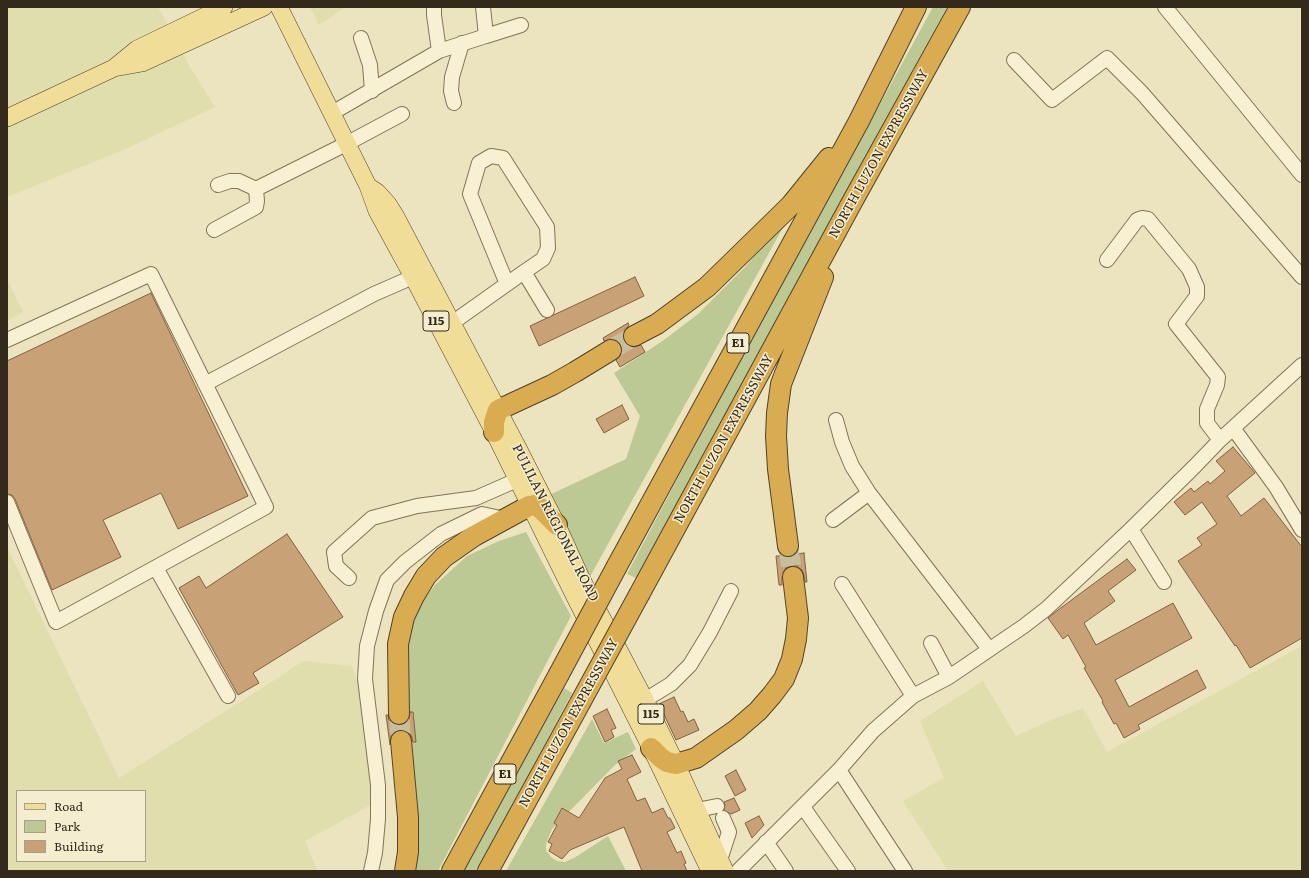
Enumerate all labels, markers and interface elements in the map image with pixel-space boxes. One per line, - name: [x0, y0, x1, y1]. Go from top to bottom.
- street label: NORTH LUZON EXPRESSWAY: [826, 67, 932, 241]
- road number: 115: [423, 311, 449, 331]
- road number: E1: [727, 333, 749, 353]
- street label: NORTH LUZON EXPRESSWAY: [671, 352, 777, 526]
- street label: PULILAN REGIONAL ROAD: [508, 442, 602, 604]
- street label: NORTH LUZON EXPRESSWAY: [516, 636, 622, 810]
- road number: 115: [638, 704, 664, 724]
- road number: E1: [494, 764, 516, 784]
- legend: [16, 790, 146, 862]
- text: Road: [54, 797, 83, 815]
- text: Park: [54, 817, 80, 835]
- text: Building: [54, 837, 103, 855]

